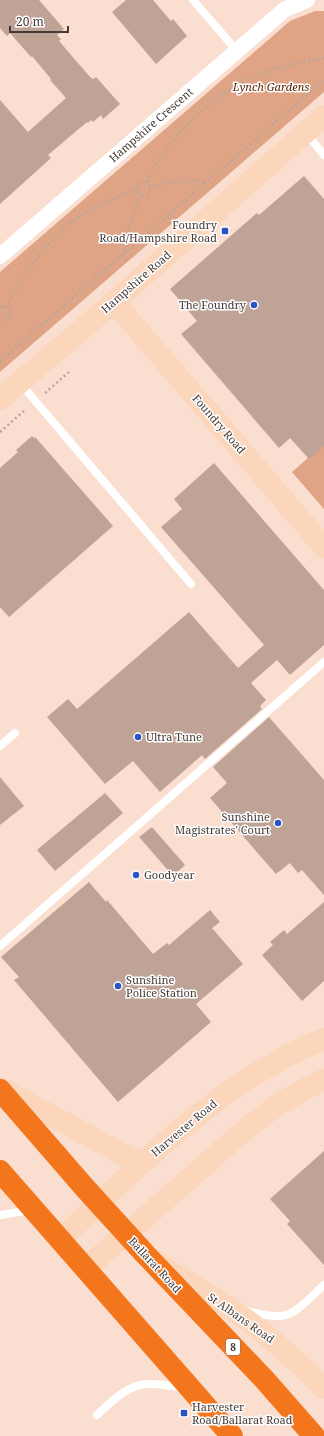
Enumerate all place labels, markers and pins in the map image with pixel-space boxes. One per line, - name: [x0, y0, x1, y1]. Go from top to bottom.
- place label: Foundry Road/Hampshire Road: [99, 217, 218, 245]
- marker: Foundry Road/Hampshire Road: [220, 226, 230, 236]
- place label: The Foundry: [179, 297, 247, 312]
- marker: The Foundry: [249, 300, 259, 310]
- place label: Ultra Tune: [146, 729, 202, 744]
- marker: Ultra Tune: [133, 732, 143, 742]
- place label: Sunshine Magistrates' Court: [175, 809, 270, 837]
- marker: Sunshine Magistrates' Court: [273, 818, 283, 828]
- place label: Goodyear: [144, 867, 196, 882]
- marker: Goodyear: [131, 870, 141, 880]
- place label: Sunshine Police Station: [126, 972, 197, 1000]
- marker: Sunshine Police Station: [113, 981, 123, 991]
- place label: Harvester Road/Ballarat Road: [192, 1399, 293, 1427]
- marker: Harvester Road/Ballarat Road: [179, 1408, 189, 1418]

